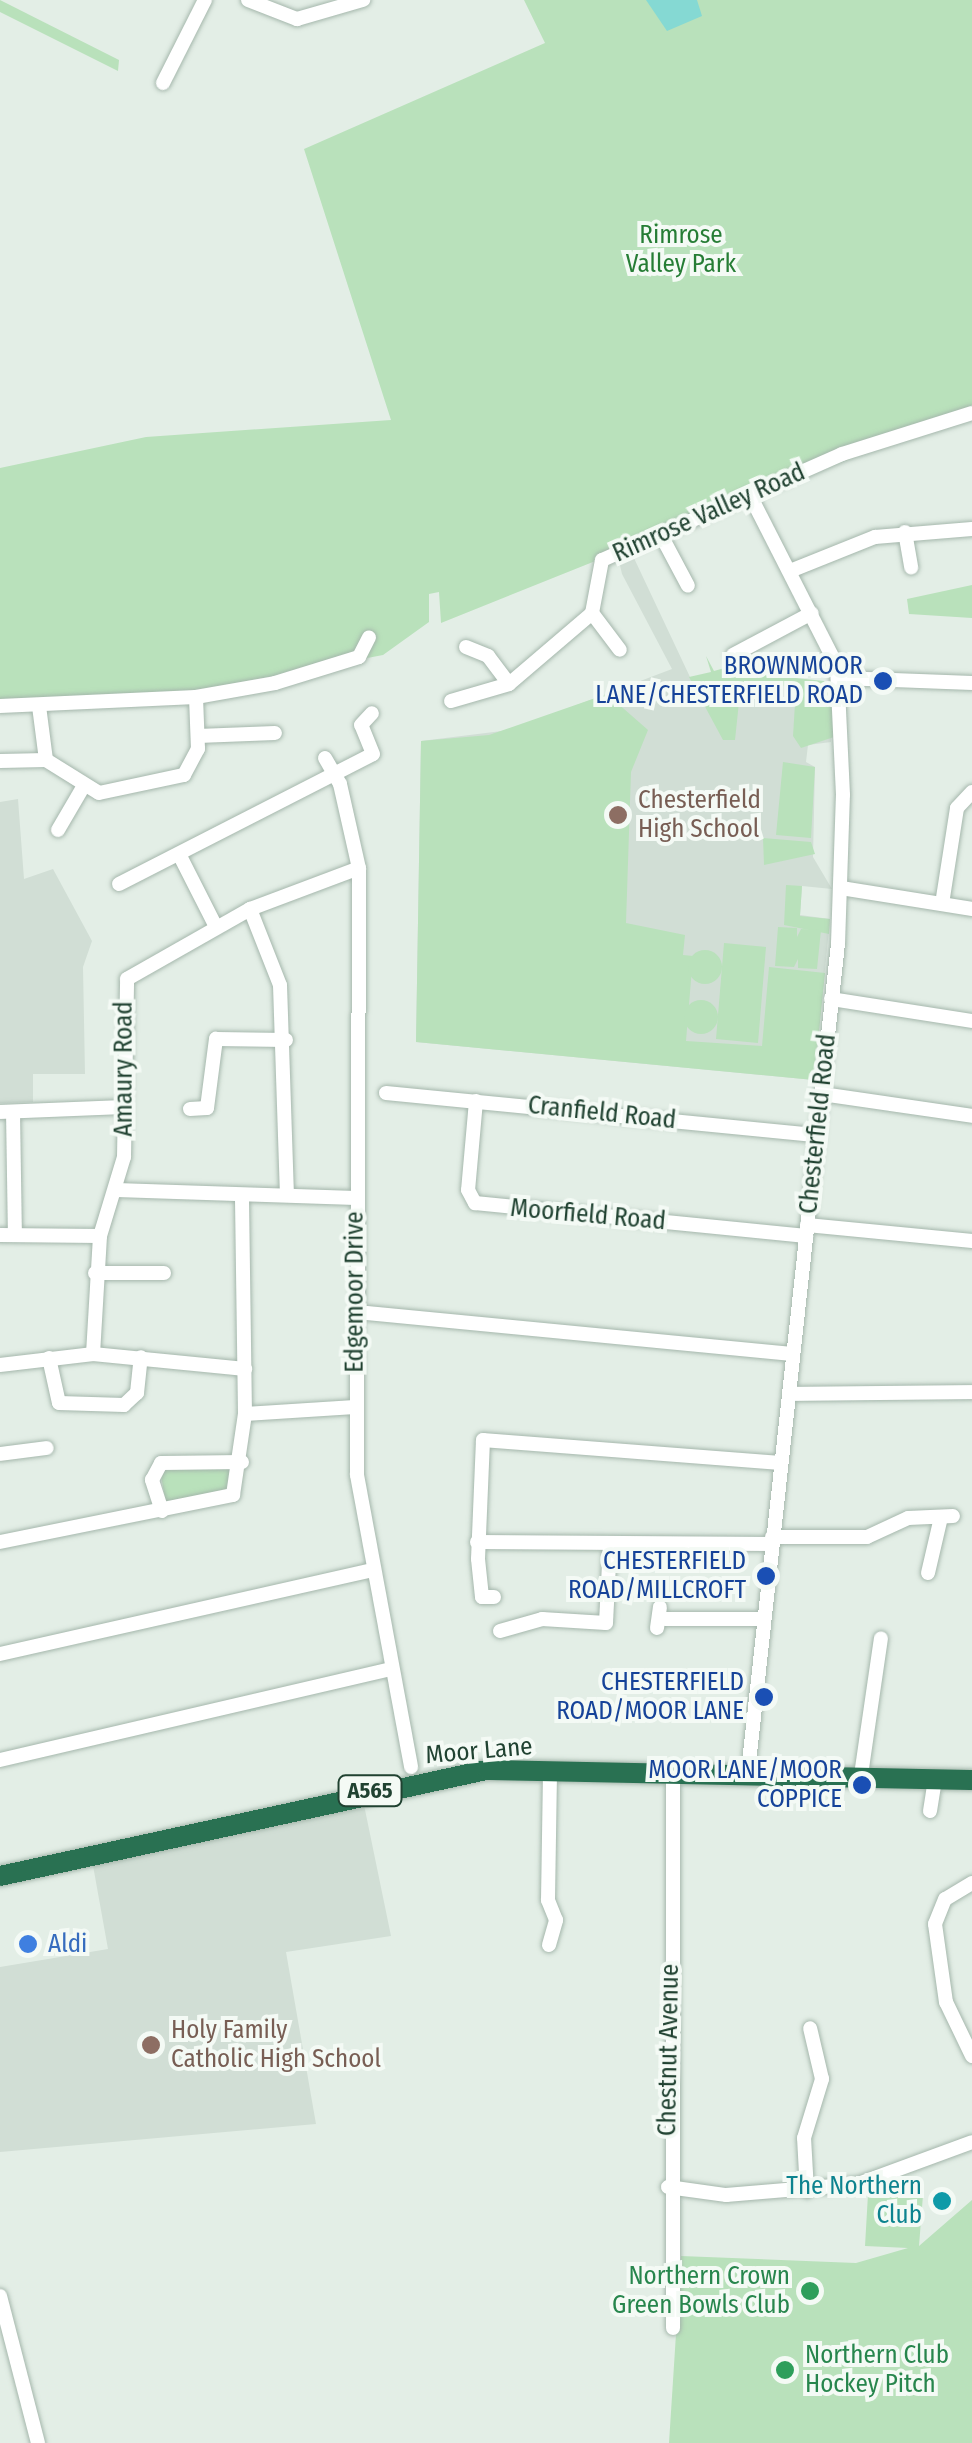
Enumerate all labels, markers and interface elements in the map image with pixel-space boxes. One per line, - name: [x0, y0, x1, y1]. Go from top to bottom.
- park label: Rimrose Valley Park: [626, 221, 736, 280]
- street label: Rimrose Valley Road: [608, 457, 810, 569]
- place label: BROWNMOOR LANE/CHESTERFIELD ROAD: [595, 652, 863, 711]
- marker: BROWNMOOR LANE/CHESTERFIELD ROAD: [872, 670, 894, 692]
- place label: Chesterfield High School: [638, 786, 761, 845]
- marker: Chesterfield High School: [607, 804, 629, 826]
- street label: Amaury Road: [109, 1001, 139, 1137]
- street label: Chesterfield Road: [794, 1033, 842, 1215]
- street label: Cranfield Road: [526, 1090, 678, 1136]
- street label: Moorfield Road: [509, 1193, 667, 1237]
- street label: Edgemoor Drive: [340, 1211, 370, 1373]
- place label: CHESTERFIELD ROAD/MILLCROFT: [568, 1547, 746, 1606]
- marker: CHESTERFIELD ROAD/MILLCROFT: [755, 1565, 777, 1587]
- place label: CHESTERFIELD ROAD/MOOR LANE: [556, 1668, 744, 1727]
- marker: CHESTERFIELD ROAD/MOOR LANE: [753, 1686, 775, 1708]
- street label: Moor Lane: [424, 1731, 534, 1771]
- place label: MOOR LANE/MOOR COPPICE: [648, 1756, 842, 1815]
- road number: A565: [338, 1774, 402, 1808]
- marker: MOOR LANE/MOOR COPPICE: [851, 1774, 873, 1796]
- place label: Aldi: [48, 1929, 87, 1959]
- marker: Aldi: [17, 1933, 39, 1955]
- street label: Chestnut Avenue: [652, 1964, 686, 2136]
- place label: Holy Family Catholic High School: [171, 2016, 381, 2075]
- marker: Holy Family Catholic High School: [140, 2034, 162, 2056]
- place label: The Northern Club: [786, 2172, 922, 2231]
- marker: The Northern Club: [931, 2190, 953, 2212]
- place label: Northern Crown Green Bowls Club: [612, 2262, 790, 2321]
- marker: Northern Crown Green Bowls Club: [799, 2280, 821, 2302]
- place label: Northern Club Hockey Pitch: [805, 2341, 949, 2400]
- marker: Northern Club Hockey Pitch: [774, 2359, 796, 2381]

